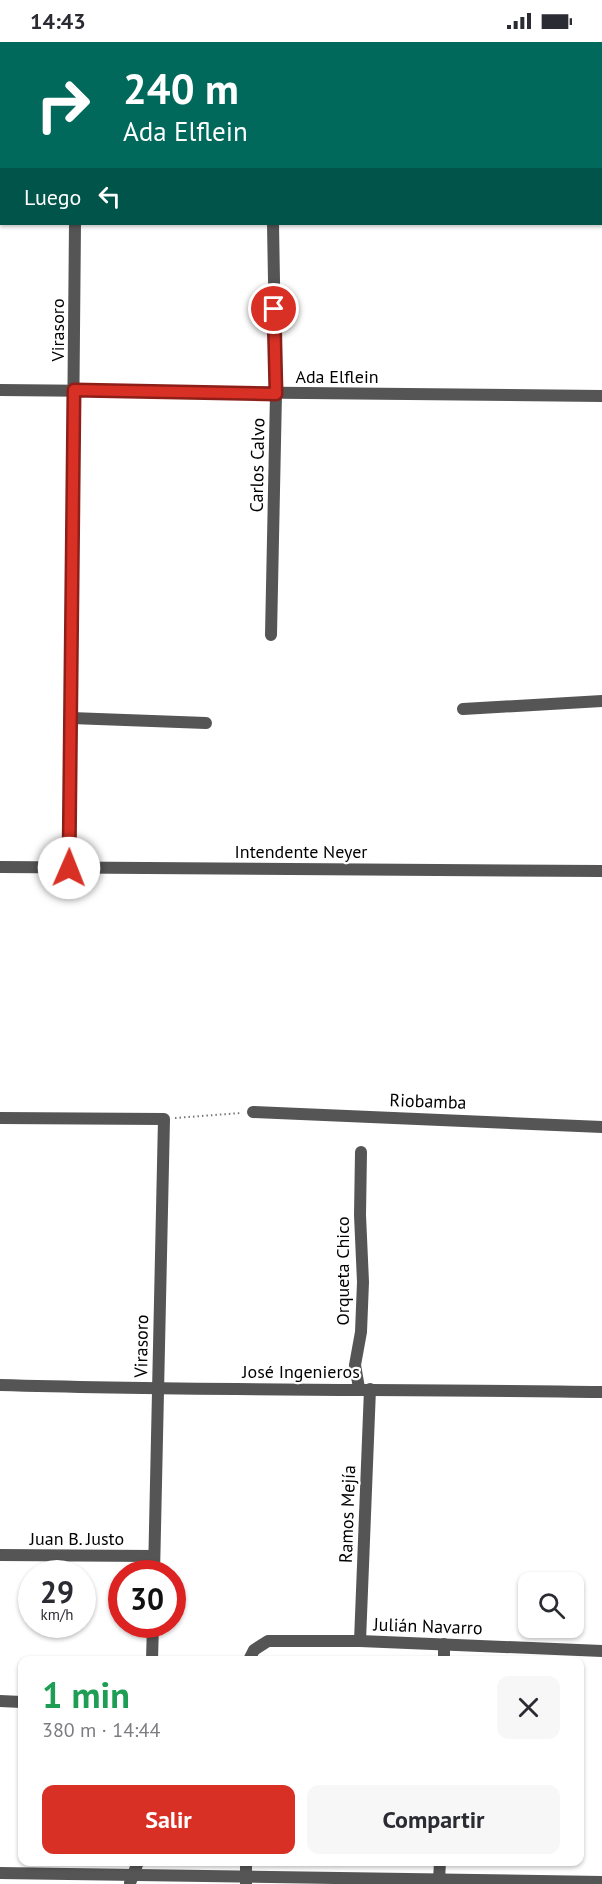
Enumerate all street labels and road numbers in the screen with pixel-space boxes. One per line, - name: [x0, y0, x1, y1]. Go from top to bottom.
- street label: Virasoro: [46, 298, 69, 363]
- street label: Ada Elflein: [295, 365, 379, 388]
- street label: Carlos Calvo: [245, 418, 269, 512]
- street label: Intendente Neyer: [235, 840, 367, 863]
- street label: Riobamba: [389, 1088, 467, 1114]
- street label: Orqueta Chico: [331, 1216, 354, 1326]
- street label: Virasoro: [129, 1314, 153, 1379]
- street label: José Ingenieros: [241, 1360, 360, 1383]
- street label: Ramos Mejía: [334, 1465, 360, 1563]
- street label: Juan B. Justo: [29, 1527, 124, 1550]
- street label: Julián Navarro: [372, 1613, 483, 1639]

